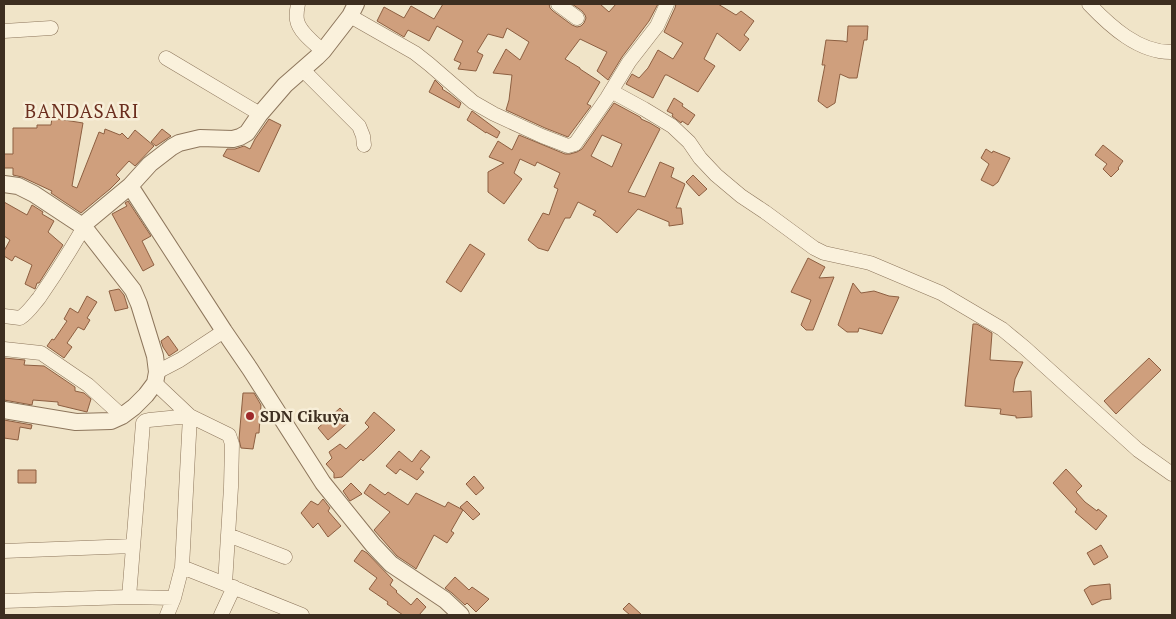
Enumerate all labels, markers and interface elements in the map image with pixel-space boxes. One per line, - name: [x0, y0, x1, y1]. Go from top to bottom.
- district label: BANDASARI: [25, 98, 139, 123]
- place label: SDN Cikuya: [260, 405, 350, 427]
- marker: SDN Cikuya: [244, 410, 256, 422]

